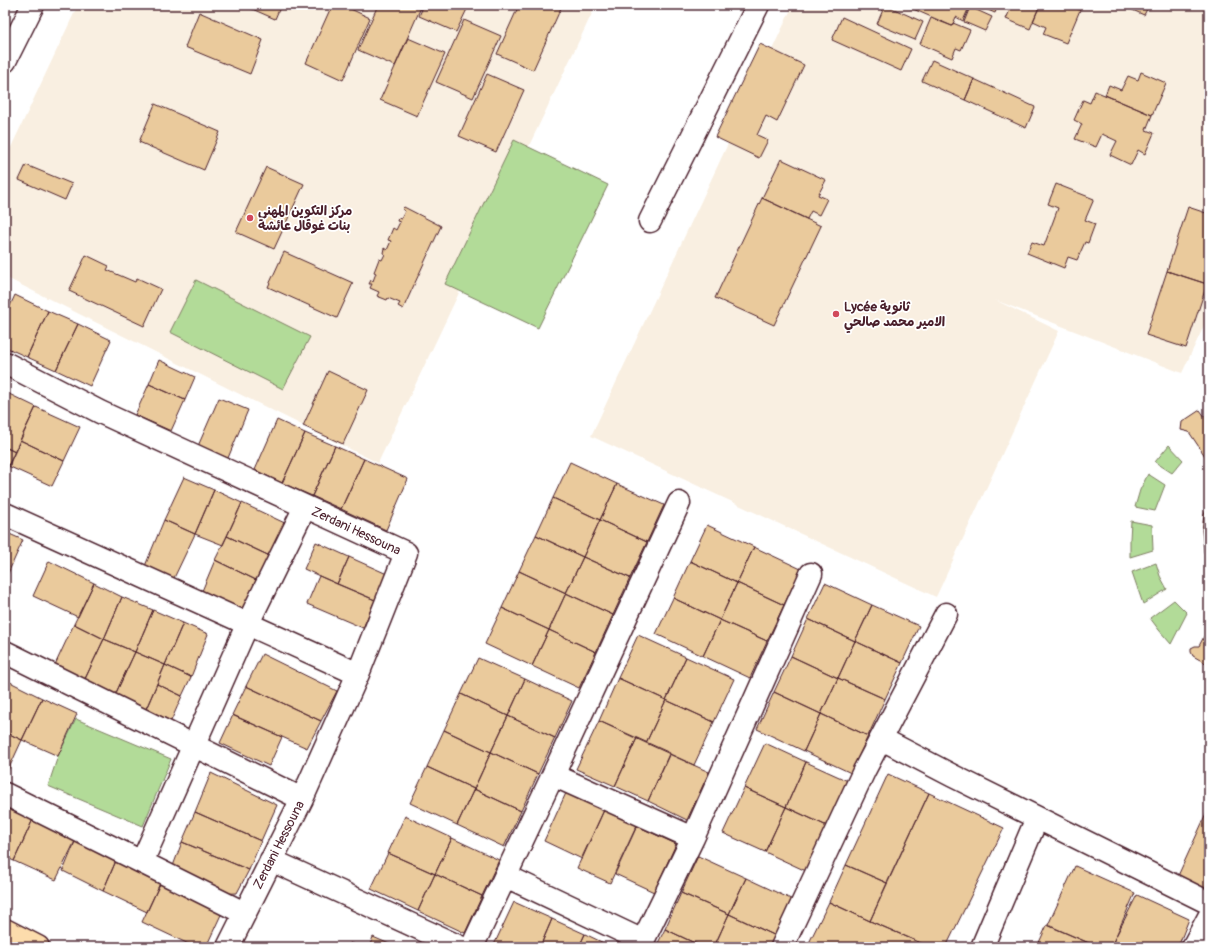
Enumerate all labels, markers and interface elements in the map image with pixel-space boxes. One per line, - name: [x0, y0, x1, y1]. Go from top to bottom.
- place label: مركز التكوين المهني بنات غوقال عائشة: [258, 203, 352, 234]
- marker: مركز التكوين المهني بنات غوقال عائشة: [245, 213, 255, 223]
- place label: Lycée ثانوية الامير محمد صالحي: [844, 299, 945, 334]
- marker: Lycée ثانوية الامير محمد صالحي: [831, 309, 841, 319]
- street label: Zerdani Hessouna: [309, 503, 403, 559]
- street label: Zerdani Hessouna: [250, 798, 308, 892]

